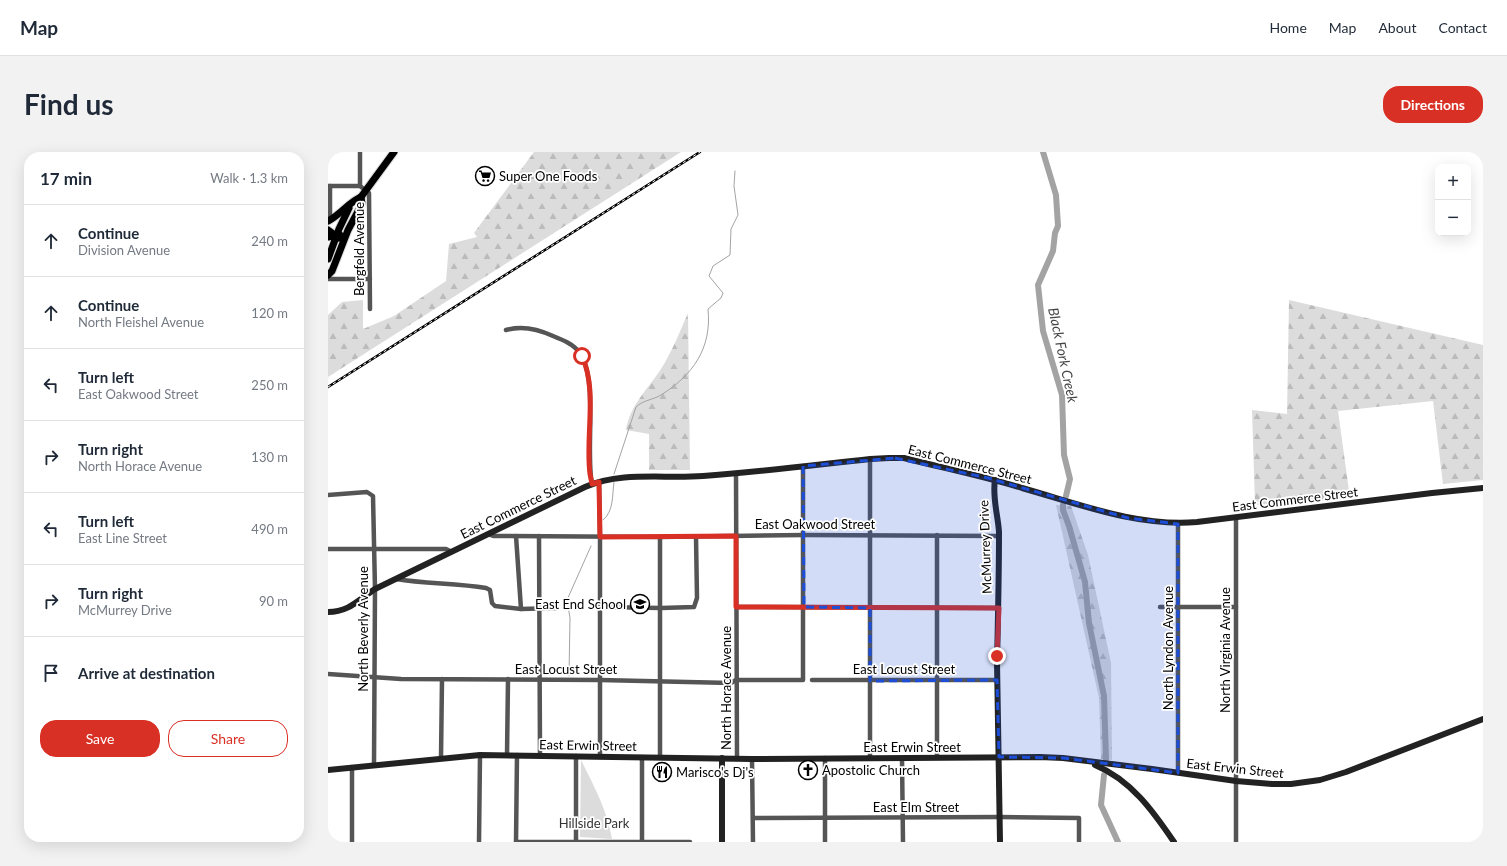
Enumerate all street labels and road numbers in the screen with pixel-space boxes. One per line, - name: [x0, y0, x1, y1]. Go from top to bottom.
- street label: Bergfeld Avenue: [351, 202, 367, 296]
- street label: East Commerce Street: [907, 441, 1034, 487]
- street label: East Commerce Street: [458, 472, 579, 542]
- street label: East Commerce Street: [1231, 483, 1359, 515]
- street label: McMurrey Drive: [975, 500, 995, 594]
- street label: East Oakwood Street: [755, 516, 876, 532]
- street label: North Beverly Avenue: [355, 566, 371, 692]
- street label: North Lyndon Avenue: [1160, 586, 1176, 710]
- street label: North Virginia Avenue: [1217, 587, 1233, 713]
- street label: North Horace Avenue: [718, 626, 734, 750]
- street label: East Locust Street: [515, 661, 618, 677]
- street label: East Locust Street: [853, 661, 956, 677]
- street label: East Erwin Street: [539, 736, 637, 754]
- street label: East Erwin Street: [863, 739, 961, 755]
- street label: East Erwin Street: [1186, 755, 1285, 781]
- street label: East Elm Street: [873, 799, 959, 815]

